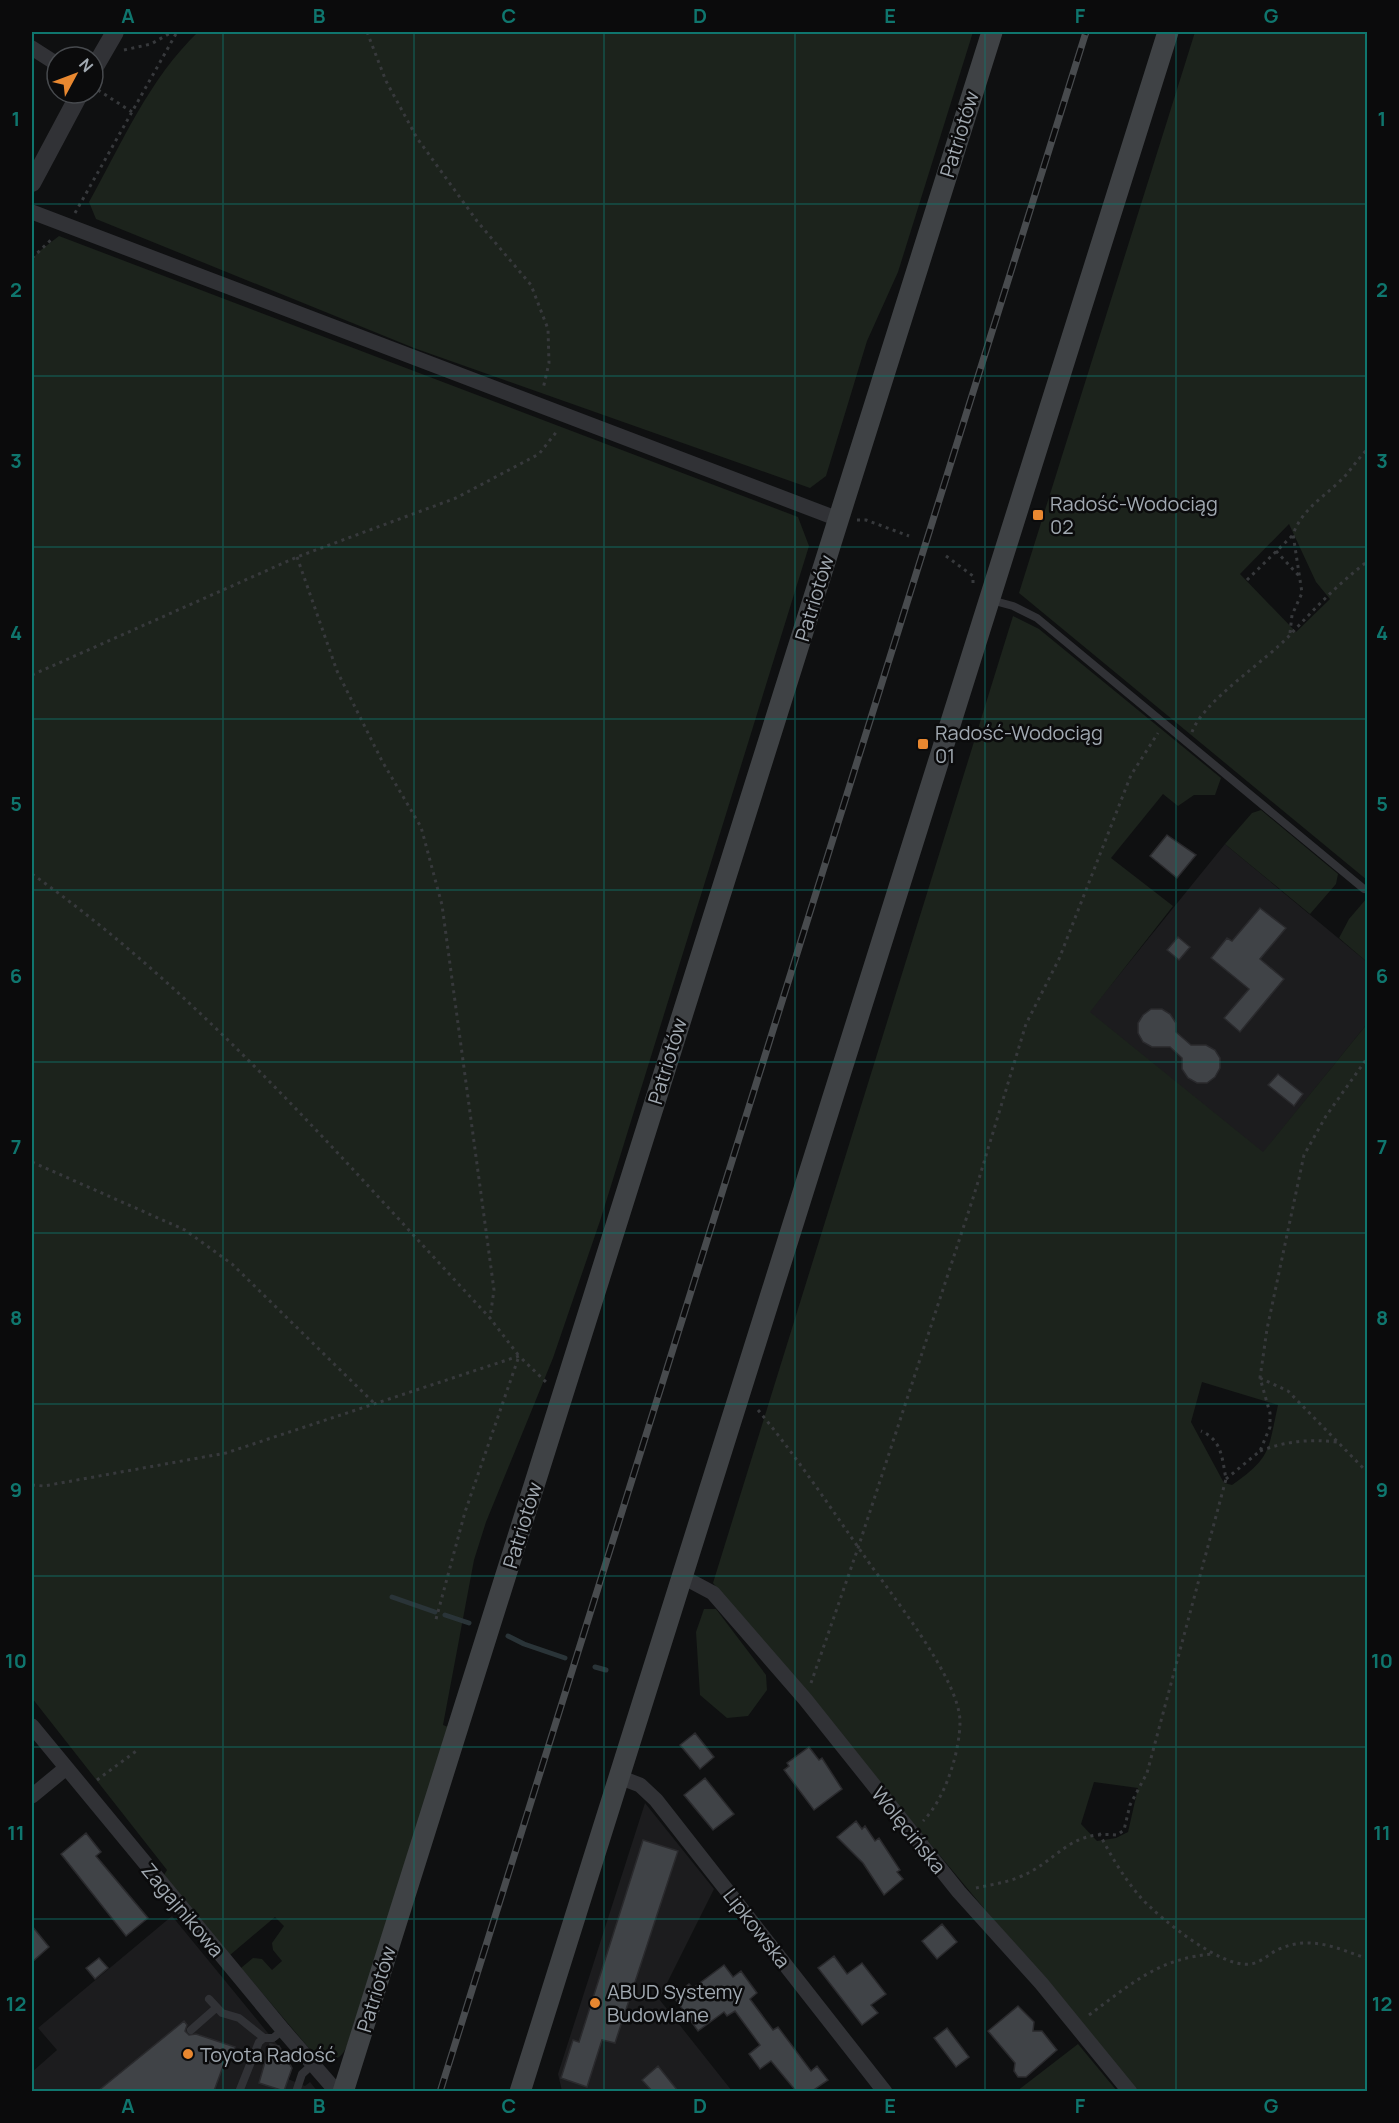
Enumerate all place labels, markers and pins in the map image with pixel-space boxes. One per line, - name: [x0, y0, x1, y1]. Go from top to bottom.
- place label: Radość-Wodociąg 02: [1050, 490, 1218, 540]
- marker: Radość-Wodociąg 02: [1031, 508, 1045, 522]
- place label: Radość-Wodociąg 01: [935, 719, 1103, 769]
- marker: Radość-Wodociąg 01: [916, 737, 930, 751]
- place label: ABUD Systemy Budowlane: [607, 1978, 743, 2028]
- marker: ABUD Systemy Budowlane: [588, 1996, 602, 2010]
- place label: Toyota Radość: [200, 2041, 336, 2068]
- marker: Toyota Radość: [181, 2047, 195, 2061]

